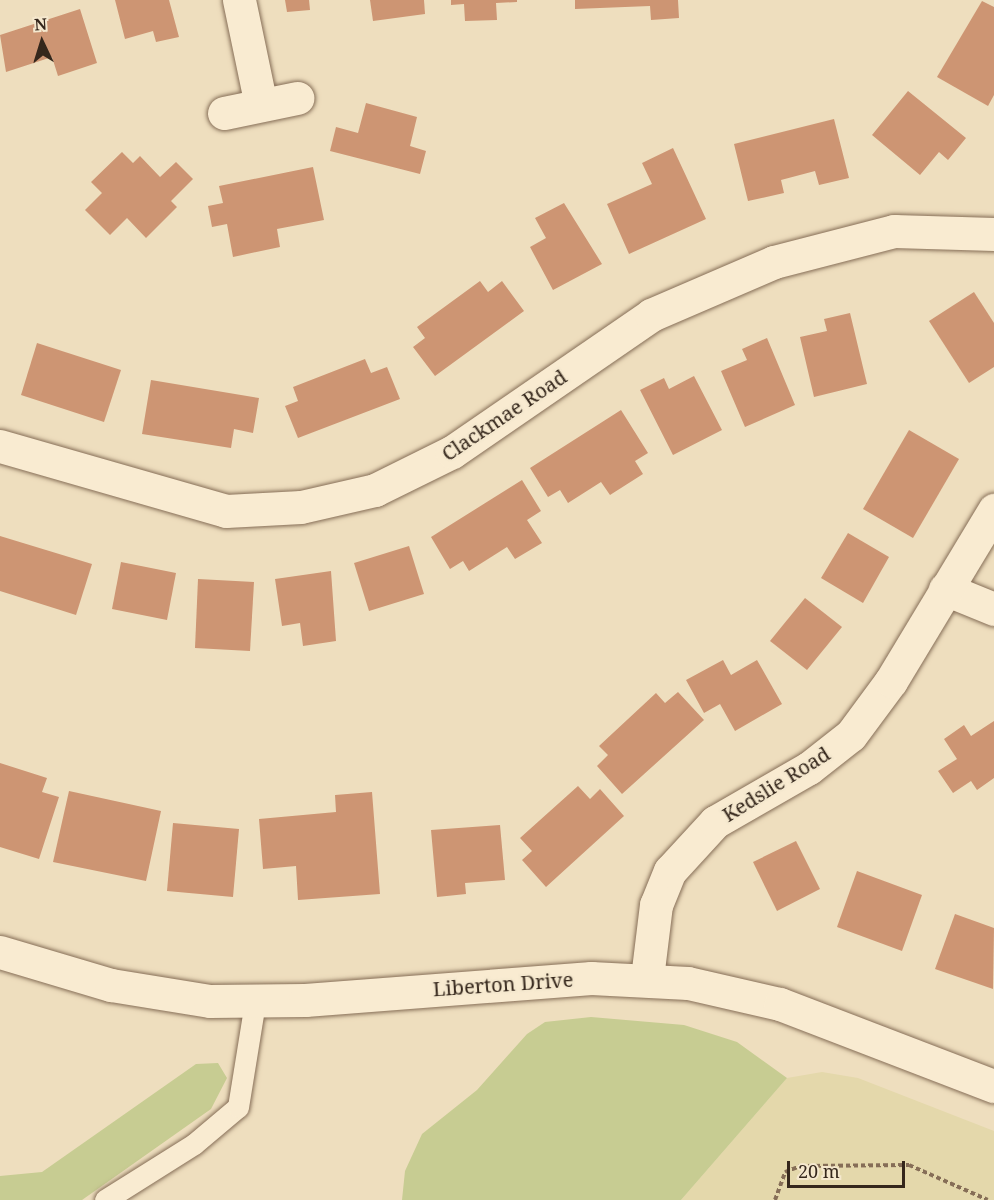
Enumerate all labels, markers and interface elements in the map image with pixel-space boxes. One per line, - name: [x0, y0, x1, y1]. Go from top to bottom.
- north arrow: [12, 12, 72, 72]
- text: N: [34, 13, 48, 35]
- street label: Clackmae Road: [437, 364, 571, 466]
- street label: Kedslie Road: [718, 741, 834, 827]
- street label: Liberton Drive: [432, 967, 574, 1001]
- scale bar: [790, 1149, 908, 1187]
- text: 20 m: [798, 1159, 840, 1183]

